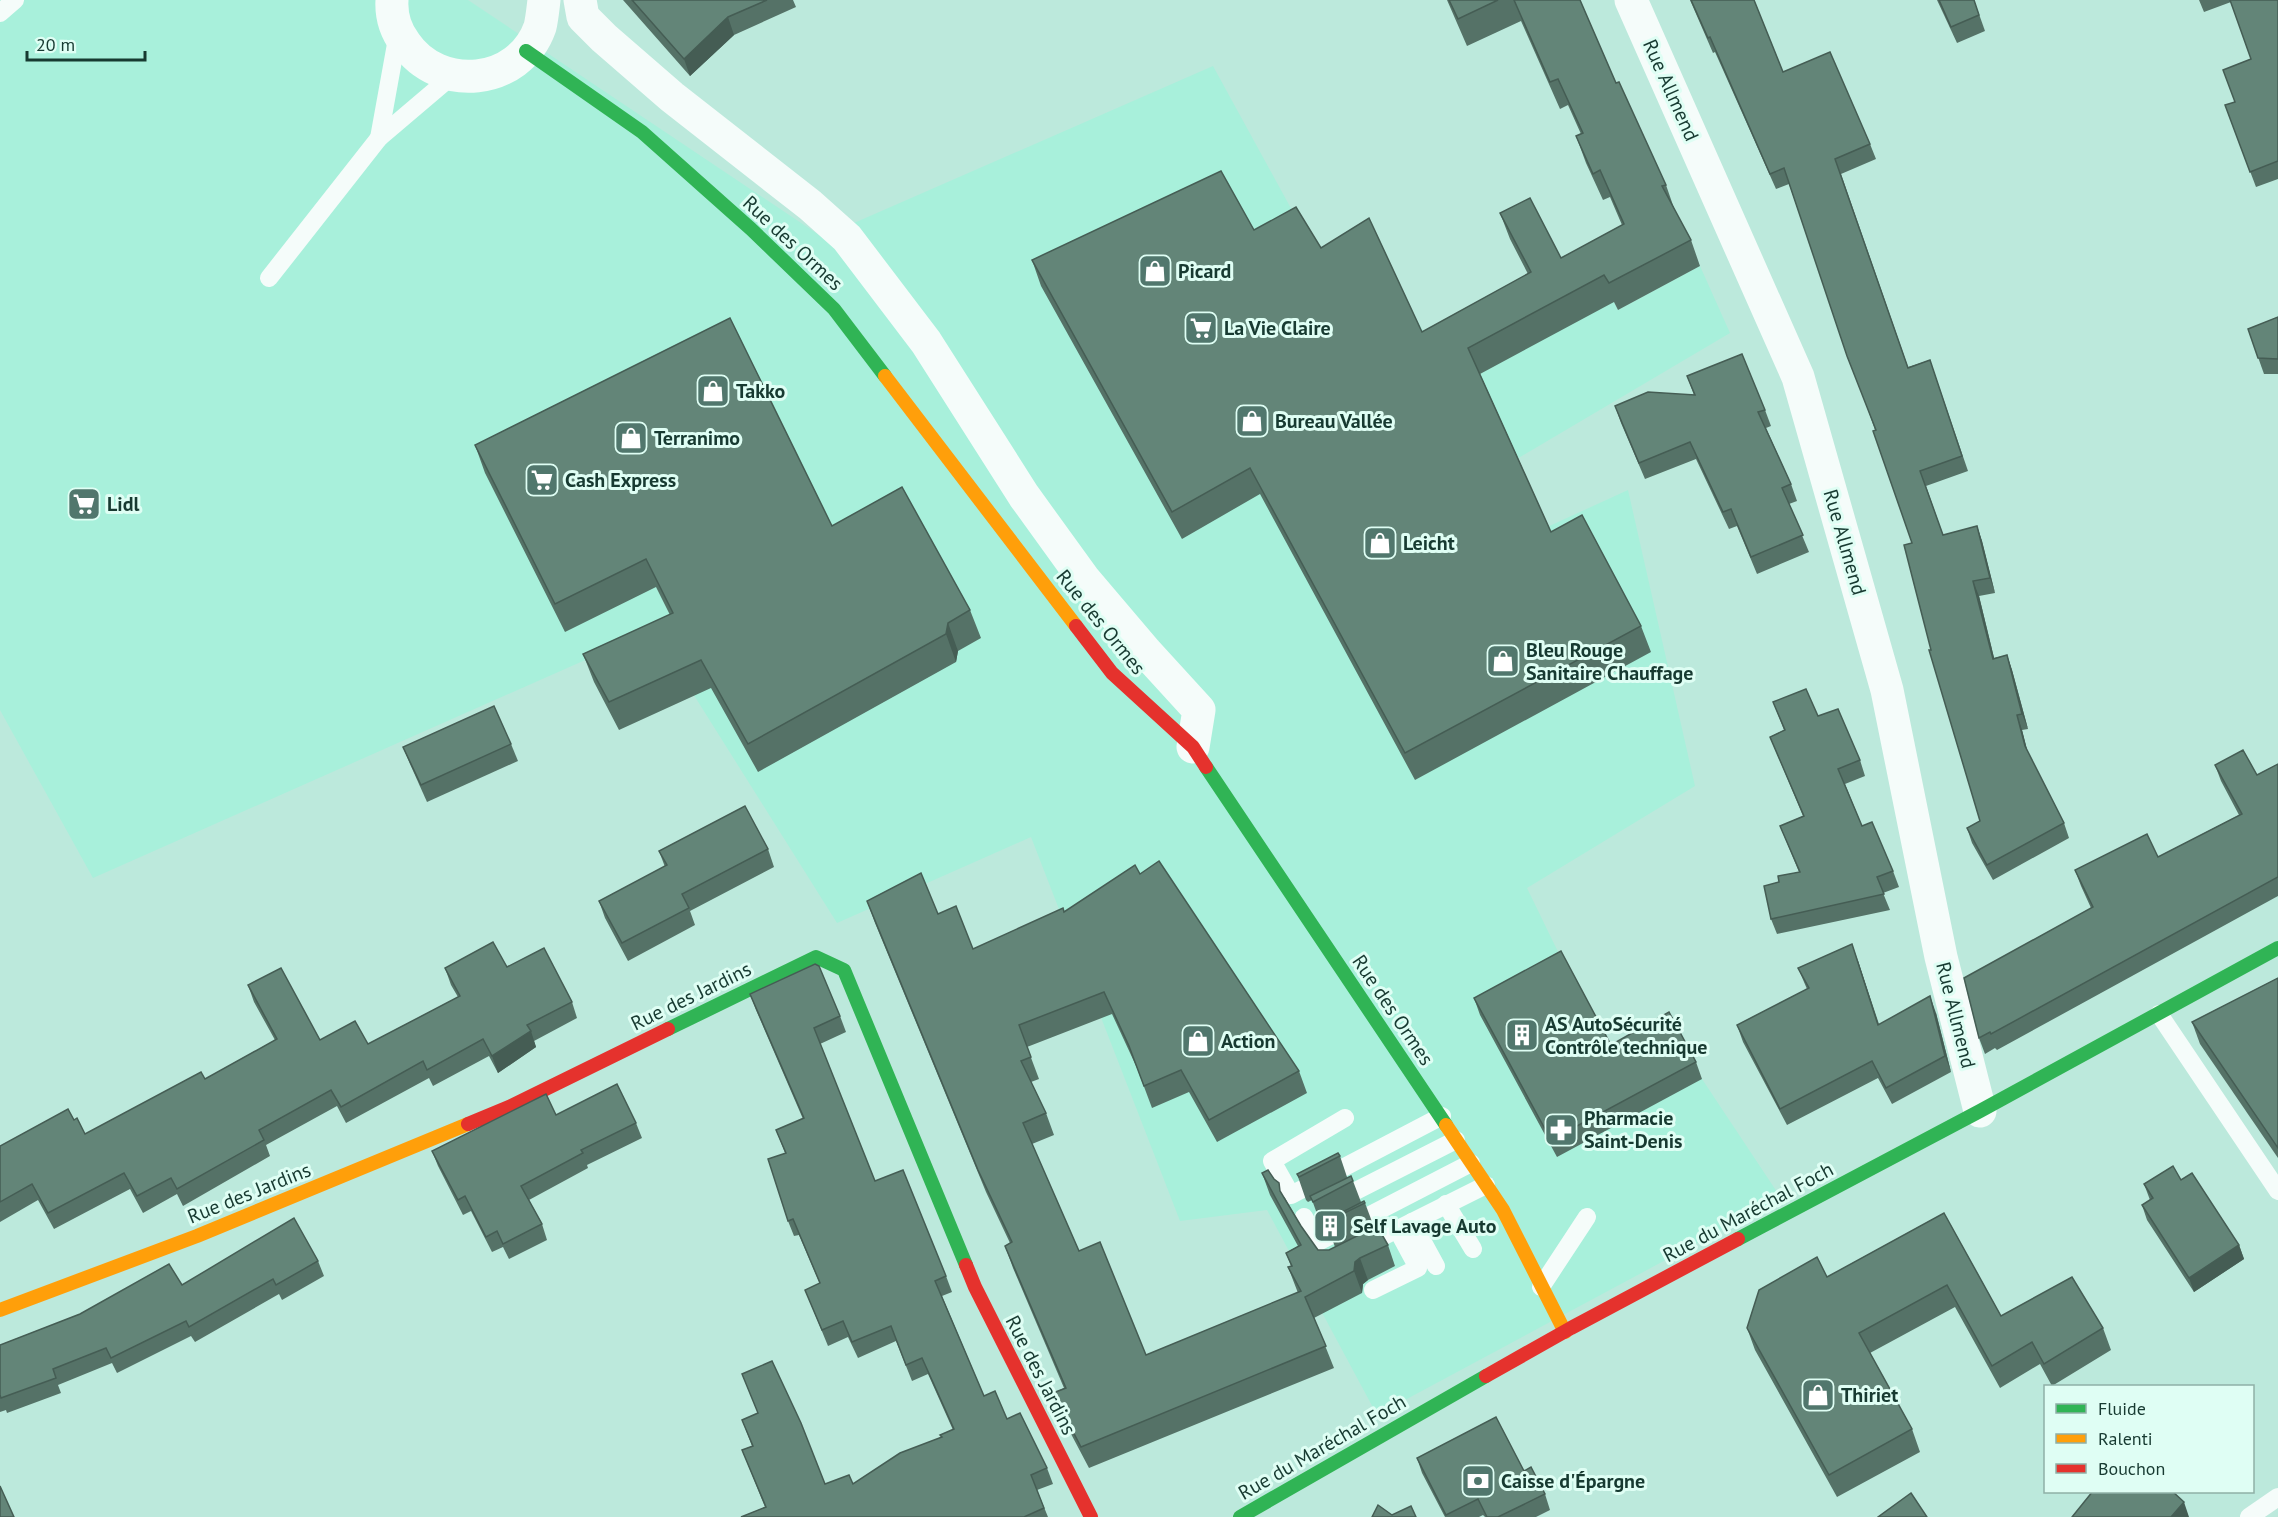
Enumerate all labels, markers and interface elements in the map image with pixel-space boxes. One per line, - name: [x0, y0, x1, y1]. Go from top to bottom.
- scale bar: [27, 24, 146, 62]
- text: 20 m: [36, 33, 75, 56]
- street label: Rue Allmend: [1637, 35, 1705, 145]
- street label: Rue des Ormes: [737, 190, 849, 296]
- shop icon: Picard: [1137, 253, 1173, 289]
- place label: Picard: [1178, 258, 1231, 284]
- supermarket icon: La Vie Claire: [1183, 310, 1219, 346]
- place label: La Vie Claire: [1224, 315, 1331, 341]
- shop icon: Takko: [695, 373, 731, 409]
- place label: Takko: [736, 378, 786, 404]
- shop icon: Bureau Vallée: [1234, 403, 1270, 439]
- place label: Bureau Vallée: [1275, 408, 1393, 434]
- shop icon: Terranimo: [613, 420, 649, 456]
- place label: Terranimo: [654, 425, 740, 451]
- supermarket icon: Cash Express: [524, 462, 560, 498]
- place label: Cash Express: [565, 467, 676, 493]
- supermarket icon: Lidl: [66, 486, 102, 522]
- street label: Rue Allmend: [1818, 486, 1872, 598]
- place label: Lidl: [107, 491, 139, 517]
- shop icon: Leicht: [1362, 525, 1398, 561]
- place label: Leicht: [1403, 530, 1455, 556]
- street label: Rue des Ormes: [1051, 564, 1151, 680]
- place label: Bleu Rouge Sanitaire Chauffage: [1526, 637, 1693, 686]
- shop icon: Bleu Rouge Sanitaire Chauffage: [1485, 643, 1521, 679]
- street label: Rue des Ormes: [1346, 950, 1440, 1070]
- street label: Rue des Jardins: [627, 956, 755, 1036]
- street label: Rue Allmend: [1930, 959, 1982, 1071]
- place label: AS AutoSécurité Contrôle technique: [1545, 1011, 1707, 1060]
- building icon: AS AutoSécurité Contrôle technique: [1504, 1017, 1540, 1053]
- shop icon: Action: [1180, 1023, 1216, 1059]
- place label: Action: [1221, 1028, 1275, 1054]
- place label: Pharmacie Saint-Denis: [1584, 1105, 1682, 1154]
- pharmacy icon: Pharmacie Saint-Denis: [1543, 1112, 1579, 1148]
- street label: Rue des Jardins: [184, 1156, 314, 1230]
- street label: Rue du Maréchal Foch: [1658, 1156, 1838, 1268]
- building icon: Self Lavage Auto: [1312, 1208, 1348, 1244]
- place label: Self Lavage Auto: [1353, 1213, 1497, 1239]
- street label: Rue des Jardins: [1000, 1311, 1082, 1439]
- shop icon: Thiriet: [1800, 1377, 1836, 1413]
- place label: Thiriet: [1841, 1382, 1898, 1408]
- legend: [2044, 1385, 2254, 1493]
- street label: Rue du Maréchal Foch: [1233, 1388, 1411, 1506]
- text: Fluide: [2098, 1397, 2146, 1420]
- text: Ralenti: [2098, 1427, 2153, 1450]
- text: Bouchon: [2098, 1457, 2165, 1480]
- bank icon: Caisse d'Épargne: [1460, 1463, 1496, 1499]
- place label: Caisse d'Épargne: [1501, 1468, 1645, 1494]

